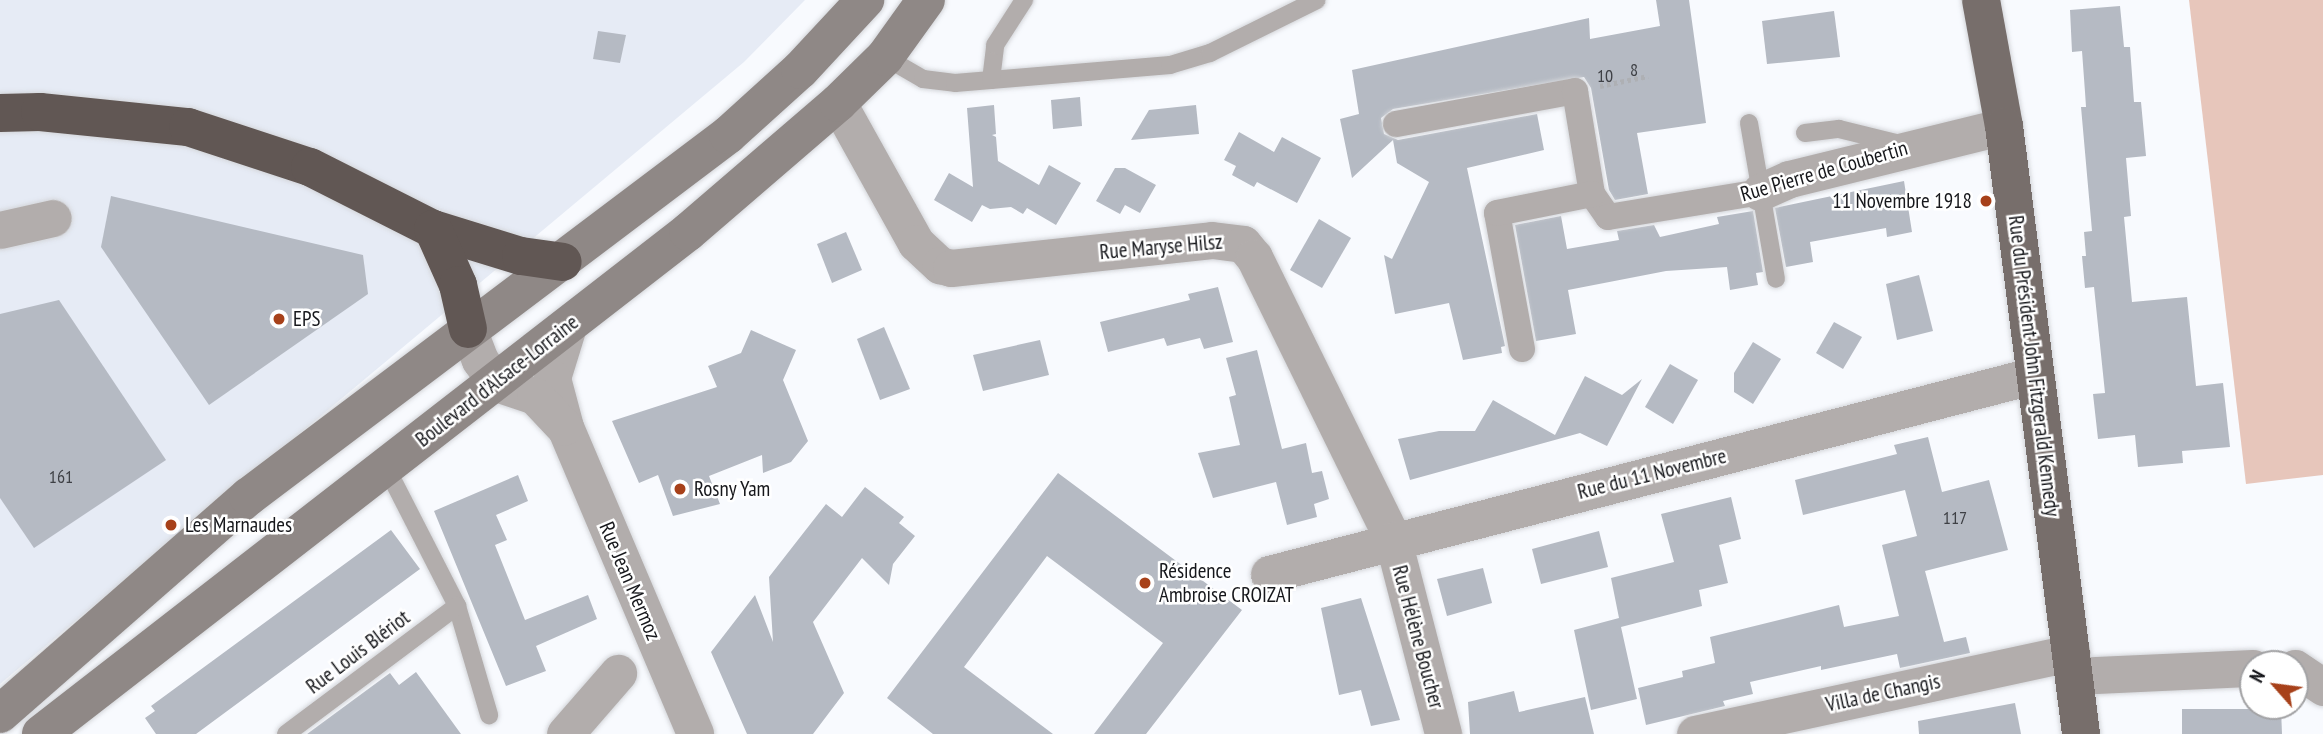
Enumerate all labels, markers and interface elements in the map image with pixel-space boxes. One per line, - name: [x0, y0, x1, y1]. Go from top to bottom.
- house number: 8: [1630, 59, 1638, 81]
- house number: 10: [1597, 65, 1613, 87]
- street label: Rue Pierre de Coubertin: [1738, 135, 1910, 207]
- place label: 11 Novembre 1918: [1832, 188, 1972, 214]
- marker: 11 Novembre 1918: [1978, 193, 1994, 209]
- street label: Rue du Président John Fitzgerald Kennedy: [2003, 214, 2065, 518]
- street label: Rue Maryse Hilsz: [1098, 229, 1224, 265]
- place label: EPS: [293, 306, 320, 332]
- street label: Boulevard d'Alsace-Lorraine: [411, 310, 583, 452]
- marker: EPS: [271, 311, 287, 327]
- street label: Rue du 11 Novembre: [1575, 443, 1729, 505]
- house number: 161: [49, 466, 73, 488]
- place label: Rosny Yam: [694, 476, 771, 502]
- marker: Rosny Yam: [672, 481, 688, 497]
- house number: 117: [1943, 507, 1967, 529]
- place label: Les Marnaudes: [185, 512, 292, 538]
- marker: Les Marnaudes: [163, 517, 179, 533]
- street label: Rue Jean Mermoz: [594, 518, 666, 644]
- place label: Résidence Ambroise CROIZAT: [1159, 558, 1294, 608]
- street label: Rue Hélène Boucher: [1387, 563, 1449, 711]
- marker: Résidence Ambroise CROIZAT: [1137, 575, 1153, 591]
- street label: Rue Louis Blériot: [301, 605, 415, 699]
- north arrow: [2239, 650, 2309, 720]
- text: N: [2244, 666, 2270, 686]
- street label: Villa de Changis: [1823, 669, 1943, 717]

